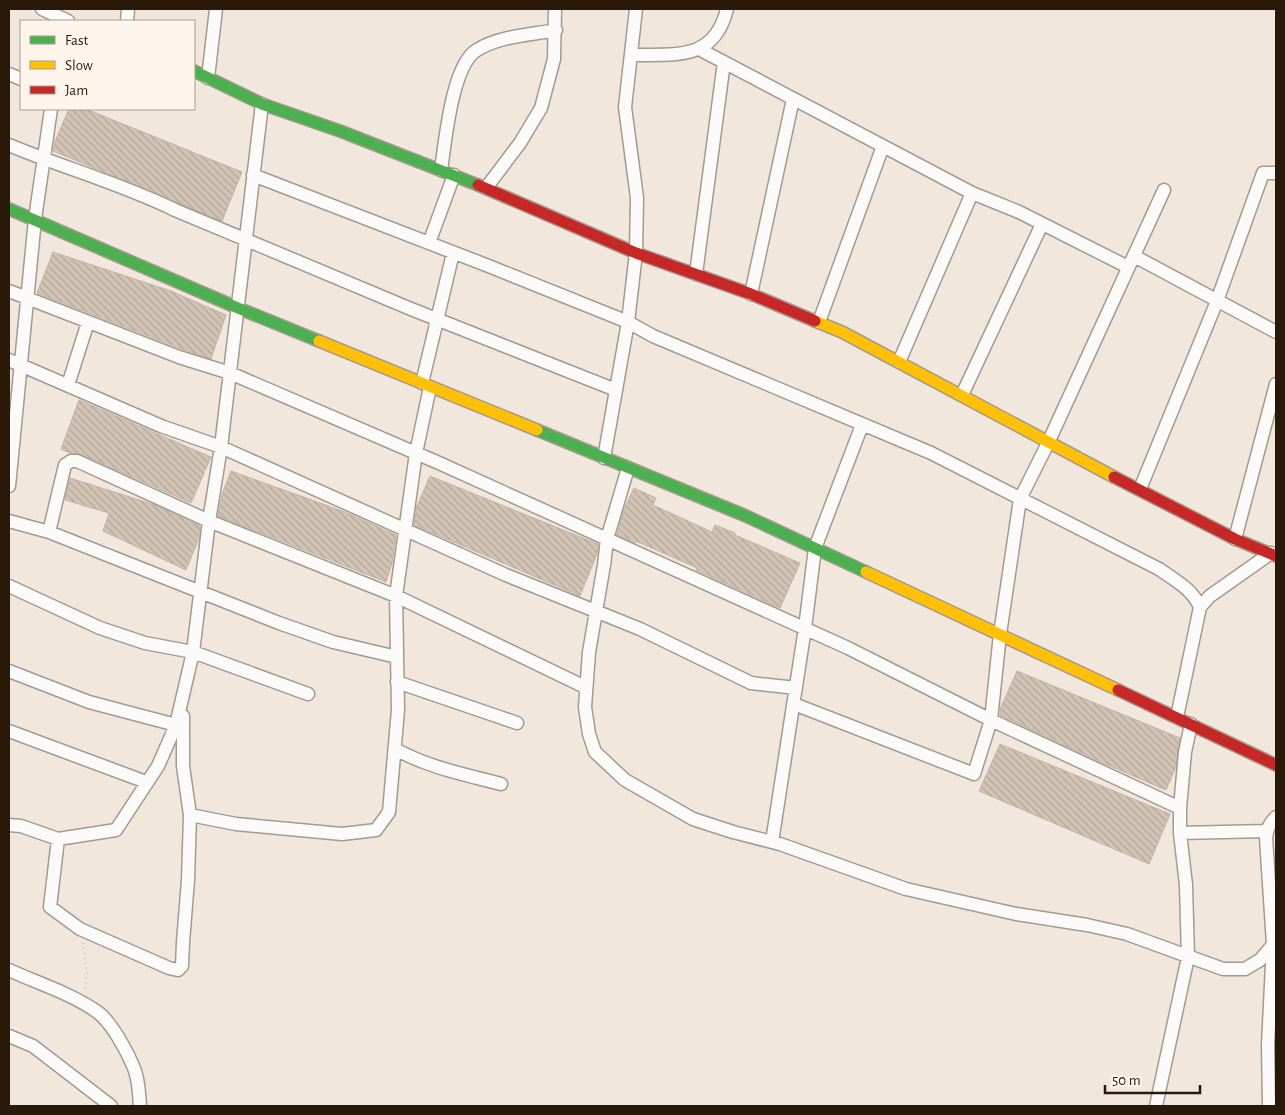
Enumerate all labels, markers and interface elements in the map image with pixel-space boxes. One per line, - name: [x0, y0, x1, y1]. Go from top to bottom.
- legend: [20, 20, 195, 110]
- text: Fast: [65, 33, 89, 48]
- text: Slow: [65, 58, 93, 73]
- text: Jam: [65, 83, 88, 98]
- scale bar: [1105, 1062, 1200, 1094]
- text: 50 m: [1112, 1073, 1141, 1088]

